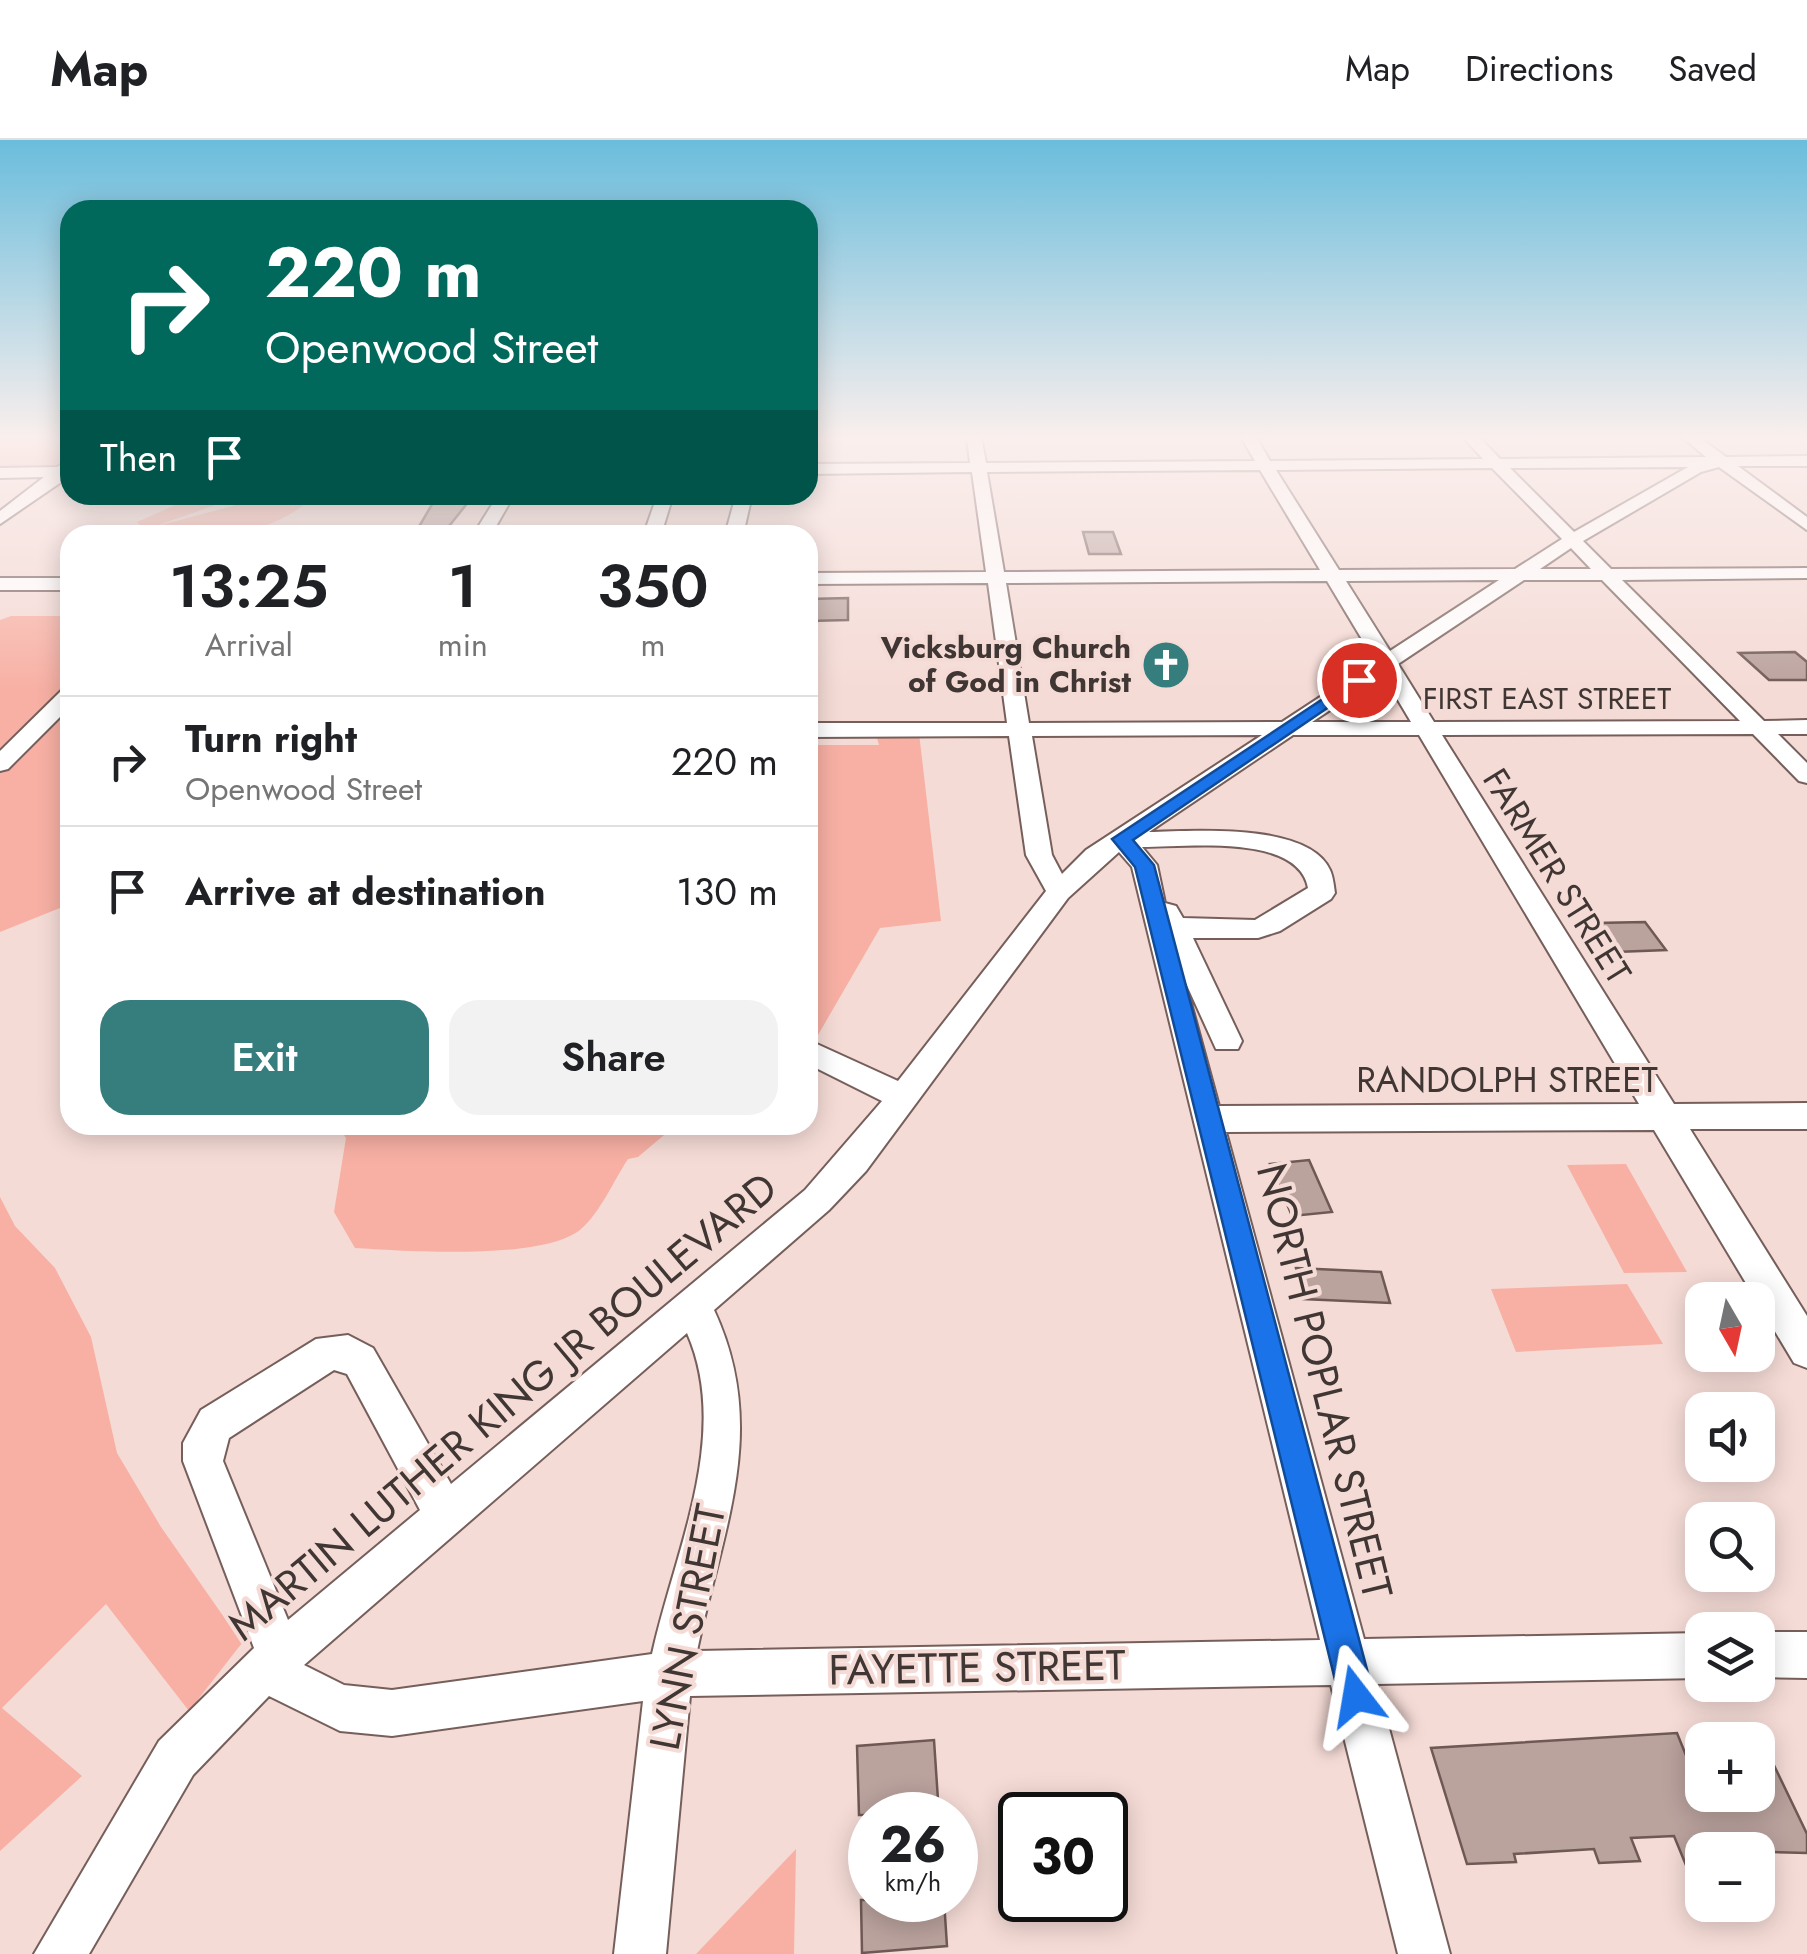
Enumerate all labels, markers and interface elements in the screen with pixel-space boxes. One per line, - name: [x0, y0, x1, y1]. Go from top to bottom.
- text: Map: [50, 35, 148, 104]
- text: Map: [1345, 44, 1410, 94]
- text: Directions: [1465, 44, 1613, 94]
- text: Saved: [1668, 44, 1757, 94]
- text: 220 m: [265, 222, 482, 323]
- icon: right: [100, 240, 230, 370]
- text: Openwood Street: [265, 315, 598, 380]
- text: Then: [100, 430, 177, 485]
- icon: arrive: [197, 430, 252, 485]
- text: 13:25: [169, 543, 328, 630]
- text: 1: [448, 543, 477, 630]
- text: 350: [597, 543, 709, 630]
- text: Arrival: [205, 622, 293, 668]
- text: min: [438, 622, 488, 668]
- text: m: [640, 622, 665, 668]
- place label: Vicksburg Church of God in Christ: [880, 626, 1131, 703]
- pin: [1317, 638, 1402, 723]
- church icon: Vicksburg Church of God in Christ: [1140, 639, 1192, 691]
- icon: arrive: [1332, 653, 1387, 708]
- street label: FIRST EAST STREET: [1423, 677, 1671, 720]
- text: Turn right: [185, 711, 357, 766]
- icon: right: [100, 734, 155, 789]
- text: 220 m: [671, 734, 778, 789]
- street label: FARMER STREET: [1471, 759, 1643, 993]
- text: Openwood Street: [185, 766, 422, 812]
- icon: arrive: [100, 864, 155, 919]
- text: Arrive at destination: [185, 864, 546, 919]
- text: 130 m: [676, 864, 778, 919]
- button: Exit: [100, 1000, 429, 1115]
- button: Share: [449, 1000, 778, 1115]
- street label: RANDOLPH STREET: [1356, 1055, 1658, 1105]
- street label: NORTH POPLAR STREET: [1241, 1157, 1408, 1606]
- street label: MARTIN LUTHER KING JR BOULEVARD: [214, 1158, 790, 1655]
- north arrow: [1685, 1282, 1775, 1372]
- map controls: [1685, 1282, 1775, 1922]
- button: sound: [1685, 1392, 1775, 1482]
- street label: LYNN STREET: [634, 1499, 741, 1755]
- button: search: [1685, 1502, 1775, 1592]
- button: layers: [1685, 1612, 1775, 1702]
- street label: FAYETTE STREET: [828, 1634, 1127, 1701]
- position arrow: [1304, 1644, 1408, 1748]
- button: +: [1685, 1722, 1775, 1812]
- speed limit sign: 30: [998, 1792, 1128, 1922]
- text: 26: [880, 1808, 946, 1881]
- button: −: [1685, 1832, 1775, 1922]
- text: km/h: [885, 1864, 941, 1900]

